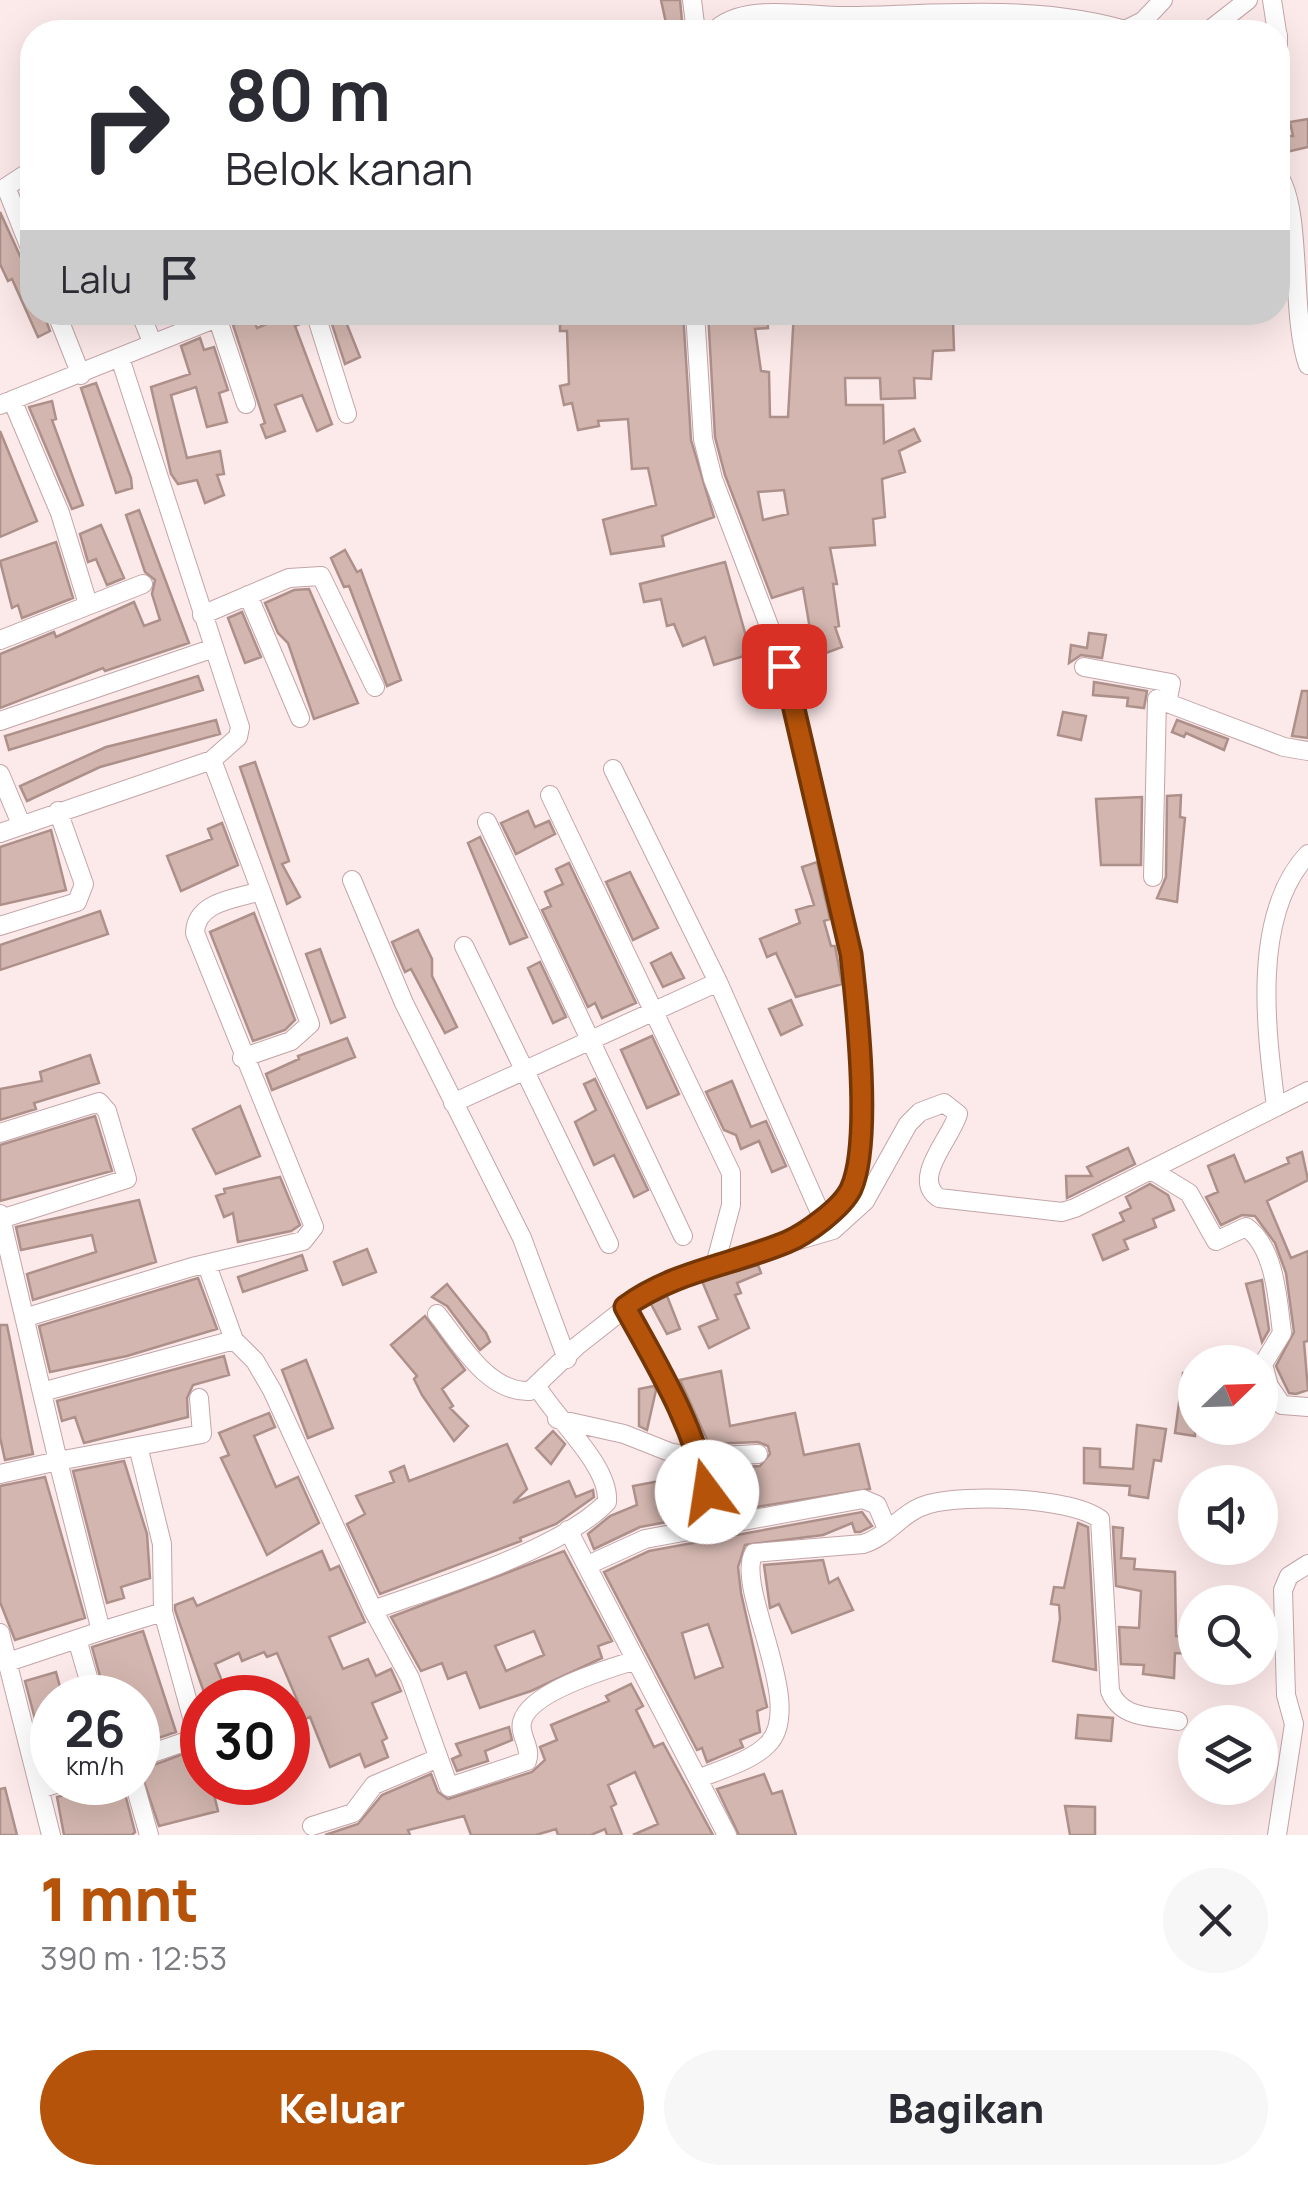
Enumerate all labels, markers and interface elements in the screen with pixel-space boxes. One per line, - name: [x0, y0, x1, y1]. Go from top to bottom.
- text: 80 m: [225, 46, 391, 142]
- icon: right: [60, 60, 190, 190]
- text: Belok kanan: [225, 137, 473, 199]
- icon: arrive: [152, 250, 207, 305]
- text: Lalu: [60, 252, 132, 304]
- pin: [742, 624, 827, 709]
- icon: arrive: [757, 639, 812, 694]
- north arrow: [1178, 1345, 1278, 1445]
- map controls: [1178, 1345, 1278, 1805]
- position arrow: [655, 1440, 759, 1544]
- button: sound: [1178, 1465, 1278, 1565]
- button: search: [1178, 1585, 1278, 1685]
- speed limit sign: 30: [180, 1675, 310, 1805]
- text: 26: [65, 1694, 125, 1762]
- button: layers: [1178, 1705, 1278, 1805]
- text: km/h: [66, 1748, 124, 1783]
- text: 1 mnt: [40, 1857, 199, 1939]
- button: close: [1163, 1868, 1268, 1973]
- text: 390 m · 12:53: [40, 1936, 227, 1980]
- button: Keluar: [40, 2050, 644, 2165]
- button: Bagikan: [664, 2050, 1268, 2165]

